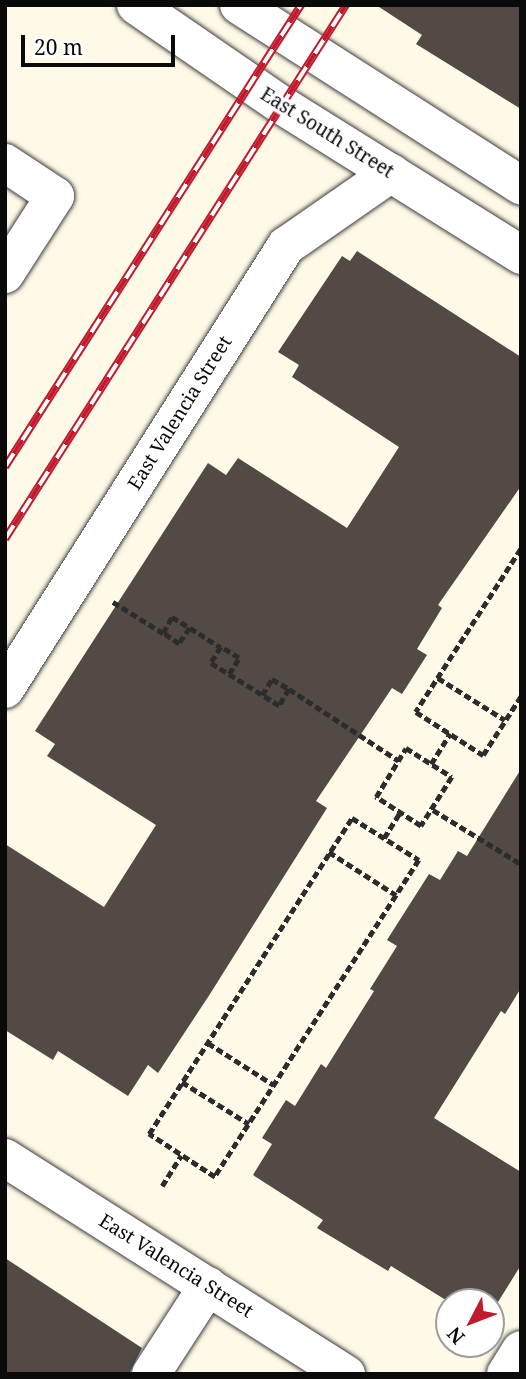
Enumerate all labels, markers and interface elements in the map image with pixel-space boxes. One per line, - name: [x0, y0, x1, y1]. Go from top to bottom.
- scale bar: [24, 21, 178, 65]
- text: 20 m: [34, 33, 83, 61]
- street label: East South Street: [256, 83, 398, 183]
- street label: East Valencia Street: [123, 332, 237, 494]
- street label: East Valencia Street: [95, 1209, 257, 1323]
- north arrow: [435, 1288, 505, 1358]
- text: N: [441, 1321, 471, 1350]

